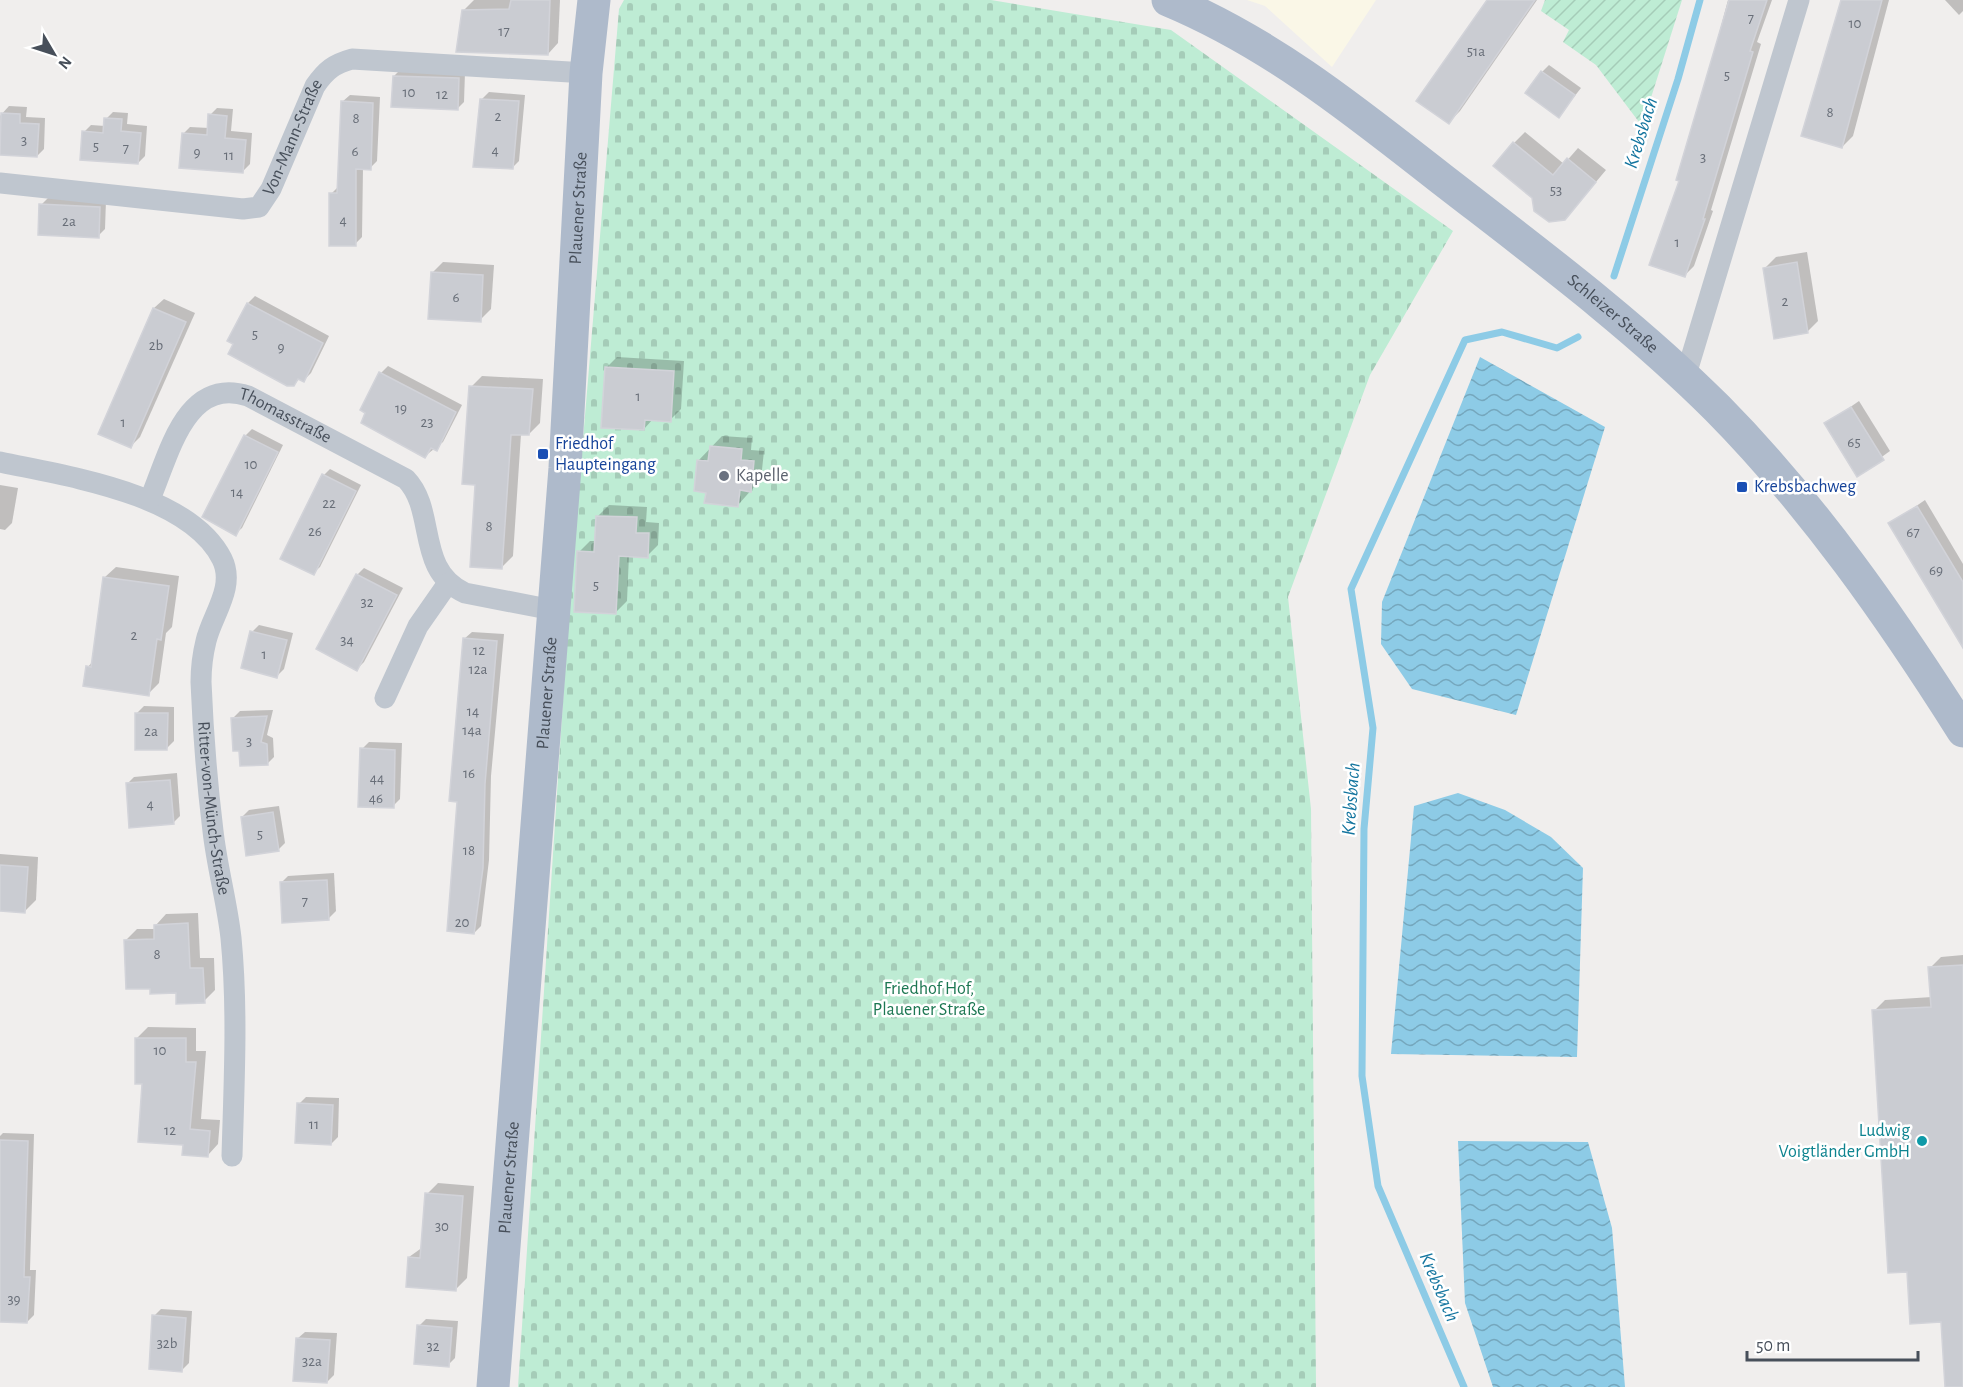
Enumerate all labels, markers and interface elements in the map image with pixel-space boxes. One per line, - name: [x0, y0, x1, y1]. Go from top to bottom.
- house number: 7: [1748, 11, 1754, 26]
- house number: 10: [1848, 16, 1862, 31]
- north arrow: [24, 24, 84, 84]
- house number: 17: [498, 24, 510, 39]
- house number: 51a: [1467, 44, 1485, 59]
- text: N: [55, 53, 75, 72]
- house number: 5: [1724, 68, 1730, 83]
- street label: Von-Mann-Straße: [260, 76, 326, 200]
- house number: 10: [402, 85, 416, 100]
- house number: 12: [436, 87, 448, 102]
- water label: Krebsbach: [1621, 95, 1661, 171]
- house number: 8: [1826, 105, 1834, 120]
- house number: 2: [495, 109, 502, 124]
- house number: 8: [352, 111, 360, 126]
- house number: 3: [21, 133, 27, 148]
- house number: 5: [93, 139, 99, 154]
- house number: 7: [123, 141, 129, 156]
- house number: 4: [491, 143, 499, 158]
- house number: 6: [351, 144, 359, 159]
- house number: 9: [193, 145, 201, 160]
- house number: 11: [224, 148, 234, 163]
- house number: 3: [1700, 150, 1706, 165]
- street label: Plauener Straße: [567, 152, 591, 265]
- house number: 53: [1550, 183, 1562, 198]
- house number: 4: [339, 213, 347, 228]
- house number: 2a: [62, 214, 76, 229]
- house number: 1: [1674, 235, 1680, 250]
- street label: Schleizer Straße: [1564, 271, 1662, 357]
- house number: 6: [452, 290, 460, 305]
- house number: 2: [1782, 294, 1789, 309]
- house number: 5: [252, 327, 258, 342]
- house number: 2b: [149, 338, 164, 353]
- house number: 9: [277, 340, 285, 355]
- street label: Thomasstraße: [238, 385, 334, 447]
- house number: 1: [635, 389, 641, 404]
- house number: 19: [395, 401, 407, 416]
- house number: 1: [120, 415, 126, 430]
- house number: 23: [420, 415, 434, 430]
- place label: Friedhof Haupteingang: [555, 435, 656, 474]
- house number: 65: [1847, 435, 1861, 450]
- marker: Friedhof Haupteingang: [536, 447, 550, 461]
- house number: 10: [244, 457, 258, 472]
- place label: Kapelle: [736, 467, 789, 485]
- marker: Kapelle: [717, 469, 731, 483]
- place label: Krebsbachweg: [1754, 478, 1856, 496]
- marker: Krebsbachweg: [1735, 480, 1749, 494]
- house number: 14: [231, 485, 243, 500]
- house number: 22: [322, 496, 336, 511]
- house number: 8: [485, 519, 493, 534]
- house number: 26: [308, 524, 322, 539]
- house number: 67: [1906, 525, 1920, 540]
- house number: 69: [1929, 563, 1943, 578]
- house number: 5: [593, 578, 599, 593]
- house number: 32: [360, 595, 374, 610]
- house number: 2: [131, 628, 138, 643]
- house number: 34: [340, 633, 354, 648]
- street label: Plauener Straße: [534, 636, 561, 750]
- house number: 12: [473, 643, 485, 658]
- house number: 1: [261, 647, 267, 662]
- house number: 12a: [469, 662, 488, 677]
- house number: 14: [467, 704, 479, 719]
- street label: Ritter-von-Münch-Straße: [194, 721, 233, 897]
- house number: 14a: [462, 723, 482, 738]
- house number: 2a: [144, 724, 158, 739]
- house number: 3: [246, 734, 252, 749]
- water label: Krebsbach: [1338, 762, 1364, 836]
- house number: 16: [463, 766, 475, 781]
- house number: 44: [370, 771, 384, 786]
- house number: 46: [369, 791, 383, 806]
- house number: 4: [146, 797, 154, 812]
- house number: 5: [257, 827, 263, 842]
- house number: 18: [463, 843, 475, 858]
- house number: 7: [302, 894, 308, 909]
- house number: 20: [455, 915, 469, 930]
- house number: 8: [153, 947, 161, 962]
- park label: Friedhof Hof, Plauener Straße: [873, 980, 985, 1019]
- house number: 10: [153, 1043, 167, 1058]
- house number: 11: [309, 1117, 319, 1132]
- street label: Plauener Straße: [496, 1121, 523, 1234]
- place label: Ludwig Voigtländer GmbH: [1779, 1122, 1910, 1161]
- house number: 12: [164, 1123, 176, 1138]
- marker: Ludwig Voigtländer GmbH: [1915, 1134, 1929, 1148]
- house number: 30: [435, 1219, 449, 1234]
- water label: Krebsbach: [1415, 1249, 1463, 1325]
- house number: 39: [7, 1292, 21, 1307]
- scale bar: [1747, 1324, 1918, 1362]
- house number: 32b: [157, 1336, 178, 1351]
- text: 50 m: [1756, 1337, 1790, 1355]
- house number: 32: [426, 1339, 440, 1354]
- house number: 32a: [302, 1354, 322, 1369]

